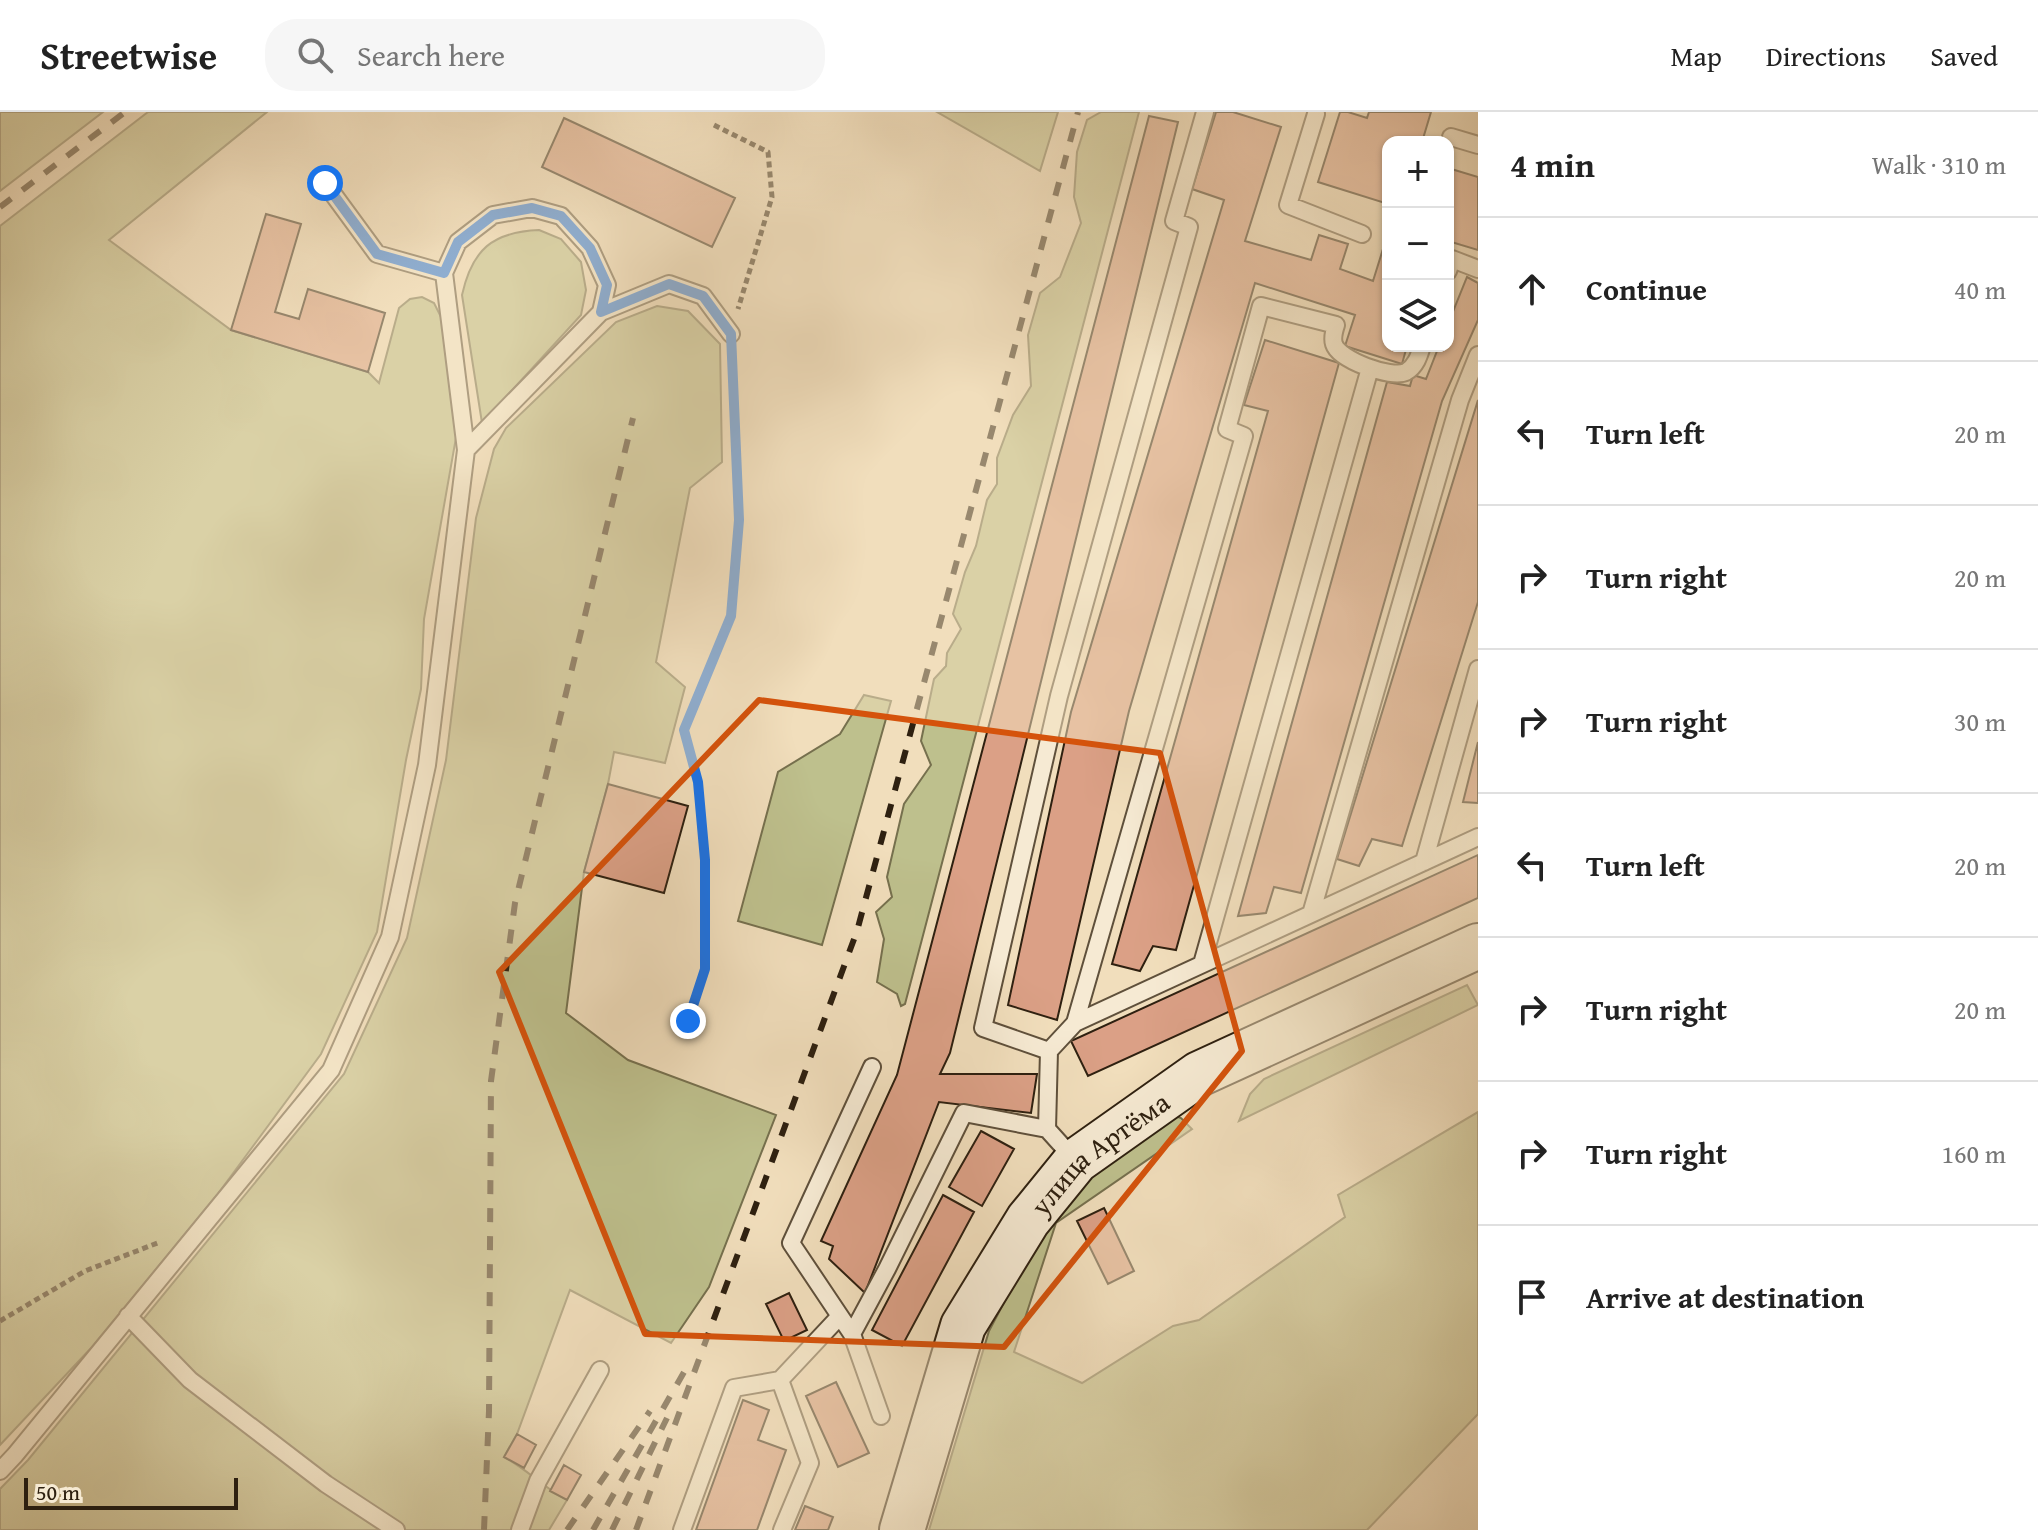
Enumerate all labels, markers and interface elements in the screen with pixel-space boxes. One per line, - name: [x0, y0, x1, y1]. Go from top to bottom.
- search box: [265, 19, 825, 91]
- text: Streetwise: [40, 27, 217, 83]
- icon: search: [293, 33, 337, 77]
- text: Search here: [357, 33, 505, 77]
- text: Map: [1670, 35, 1722, 76]
- text: Directions: [1766, 35, 1886, 76]
- text: Saved: [1930, 35, 1998, 76]
- map controls: [1382, 136, 1454, 352]
- button: +: [1382, 136, 1454, 208]
- text: 4 min: [1510, 140, 1595, 189]
- text: Walk · 310 m: [1872, 145, 2006, 184]
- route start: [307, 165, 343, 201]
- button: −: [1382, 208, 1454, 280]
- icon: ahead: [1510, 267, 1554, 311]
- text: Continue: [1586, 267, 1707, 311]
- text: 40 m: [1954, 270, 2006, 309]
- button: layers: [1382, 280, 1454, 352]
- icon: left: [1510, 411, 1554, 455]
- text: Turn left: [1586, 411, 1705, 455]
- text: 20 m: [1954, 414, 2006, 453]
- icon: right: [1510, 555, 1554, 599]
- text: Turn right: [1586, 555, 1727, 599]
- text: 20 m: [1954, 558, 2006, 597]
- icon: right: [1510, 699, 1554, 743]
- text: Turn right: [1586, 699, 1727, 743]
- text: 30 m: [1954, 702, 2006, 741]
- icon: left: [1510, 843, 1554, 887]
- text: Turn left: [1586, 843, 1705, 887]
- text: 20 m: [1954, 846, 2006, 885]
- icon: right: [1510, 987, 1554, 1031]
- text: Turn right: [1586, 987, 1727, 1031]
- text: 20 m: [1954, 990, 2006, 1029]
- route end: [670, 1003, 706, 1039]
- street label: улица Артёма: [1019, 1081, 1178, 1225]
- icon: right: [1510, 1131, 1554, 1175]
- text: Turn right: [1586, 1131, 1727, 1175]
- text: 160 m: [1941, 1134, 2006, 1173]
- icon: arrive: [1510, 1275, 1554, 1319]
- text: Arrive at destination: [1586, 1275, 1864, 1319]
- scale bar: [24, 1474, 238, 1510]
- text: 50 m: [36, 1476, 80, 1508]

